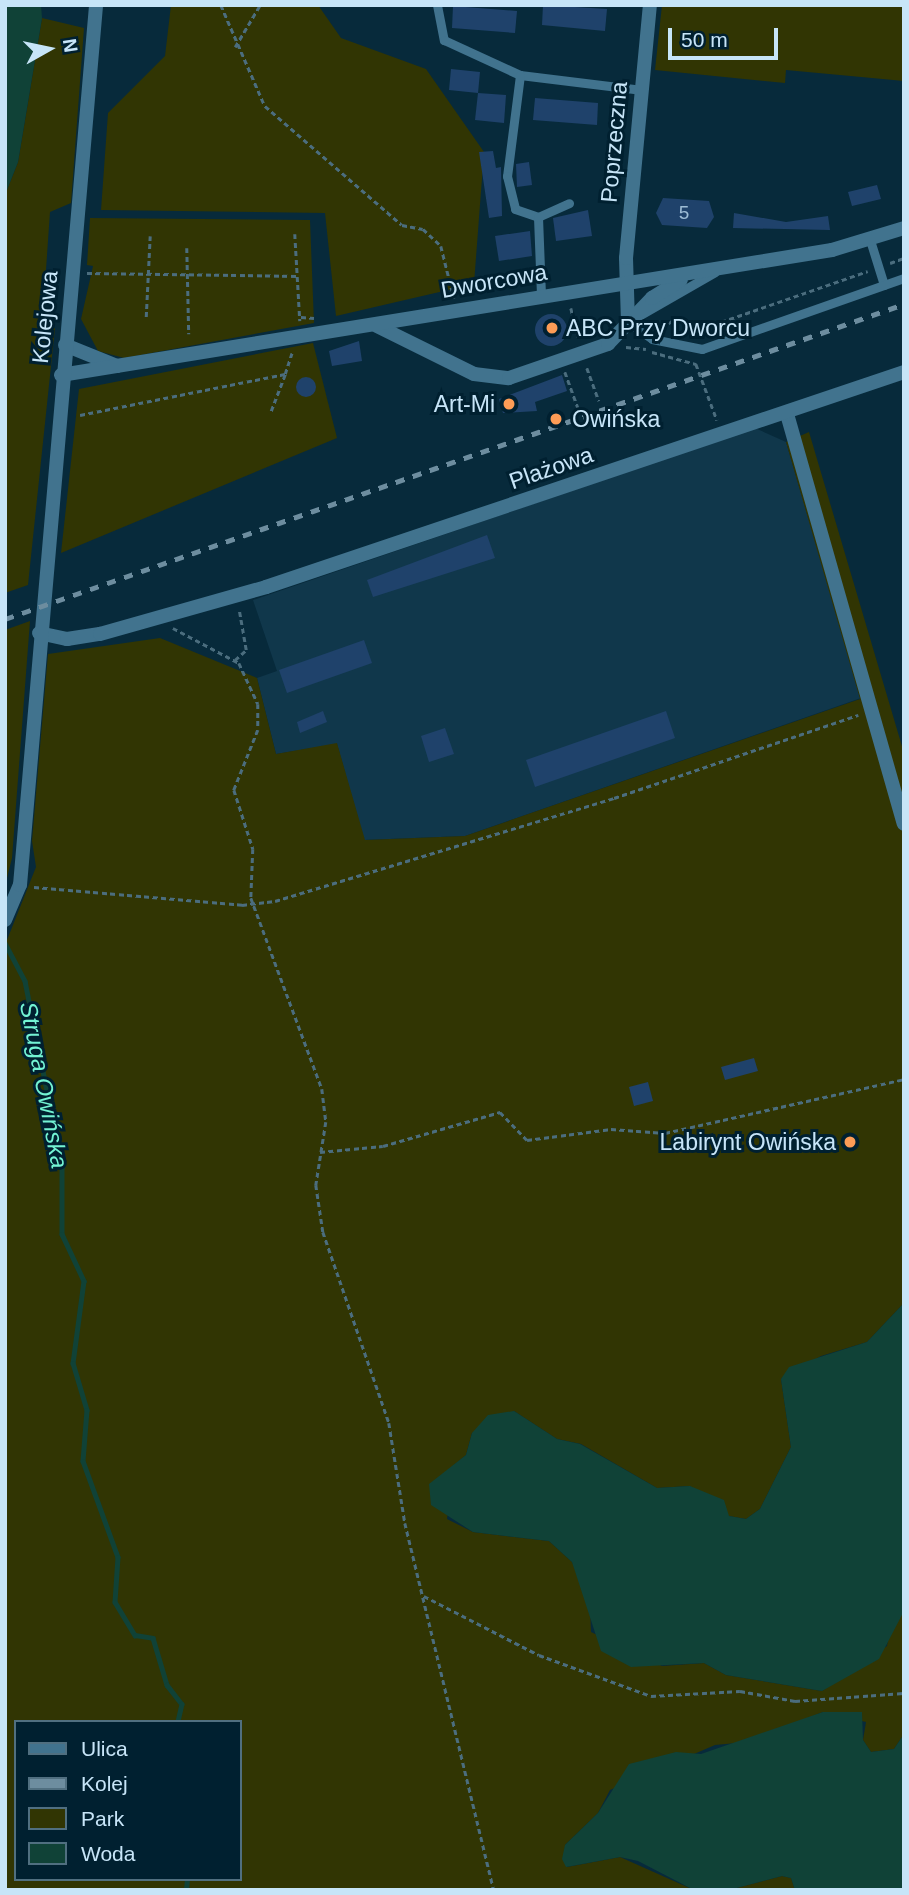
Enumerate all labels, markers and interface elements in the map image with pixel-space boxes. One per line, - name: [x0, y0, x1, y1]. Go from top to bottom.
- north arrow: [14, 14, 84, 84]
- scale bar: [671, 14, 781, 58]
- text: 50 m: [681, 28, 728, 51]
- text: N: [59, 37, 82, 54]
- street label: Poprzeczna: [595, 80, 633, 204]
- house number: 5: [679, 202, 689, 224]
- street label: Dworcowa: [439, 258, 549, 304]
- street label: Kolejowa: [26, 269, 64, 365]
- place label: ABC Przy Dworcu: [566, 314, 750, 342]
- marker: ABC Przy Dworcu: [544, 320, 560, 336]
- place label: Art-Mi: [434, 390, 495, 418]
- marker: Art-Mi: [501, 396, 517, 412]
- place label: Owińska: [572, 405, 660, 433]
- marker: Owińska: [546, 409, 566, 429]
- street label: Plażowa: [505, 441, 597, 495]
- water label: Struga Owińska: [14, 999, 74, 1171]
- place label: Labirynt Owińska: [660, 1128, 836, 1156]
- marker: Labirynt Owińska: [842, 1134, 858, 1150]
- legend: [14, 1720, 242, 1881]
- text: Ulica: [81, 1737, 128, 1760]
- text: Kolej: [81, 1772, 128, 1795]
- text: Park: [81, 1807, 124, 1830]
- text: Woda: [81, 1842, 135, 1865]

